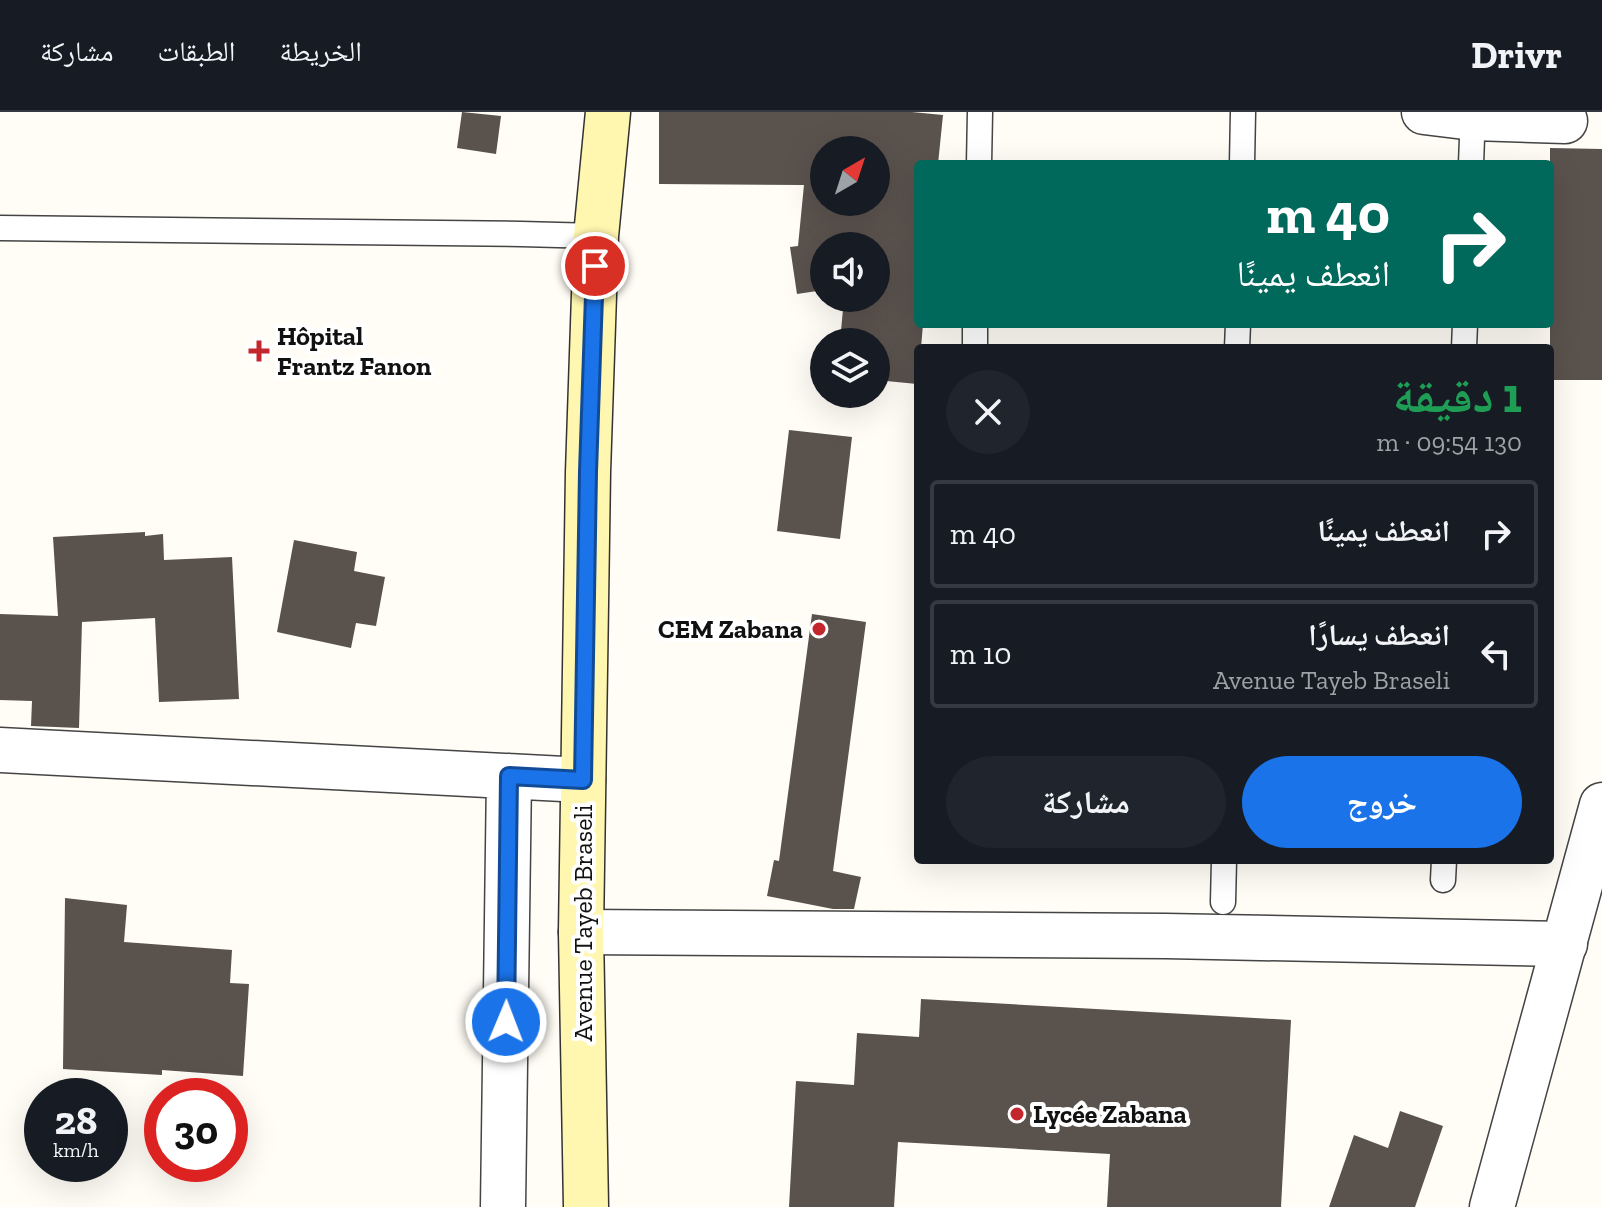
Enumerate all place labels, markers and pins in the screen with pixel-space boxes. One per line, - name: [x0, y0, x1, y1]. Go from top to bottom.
- pin: [561, 232, 629, 300]
- place label: Hôpital Frantz Fanon: [277, 320, 432, 382]
- marker: Hôpital Frantz Fanon: [248, 340, 270, 362]
- place label: CEM Zabana: [658, 613, 803, 645]
- marker: CEM Zabana: [810, 620, 828, 638]
- place label: Lycée Zabana: [1033, 1098, 1187, 1130]
- marker: Lycée Zabana: [1008, 1105, 1026, 1123]

